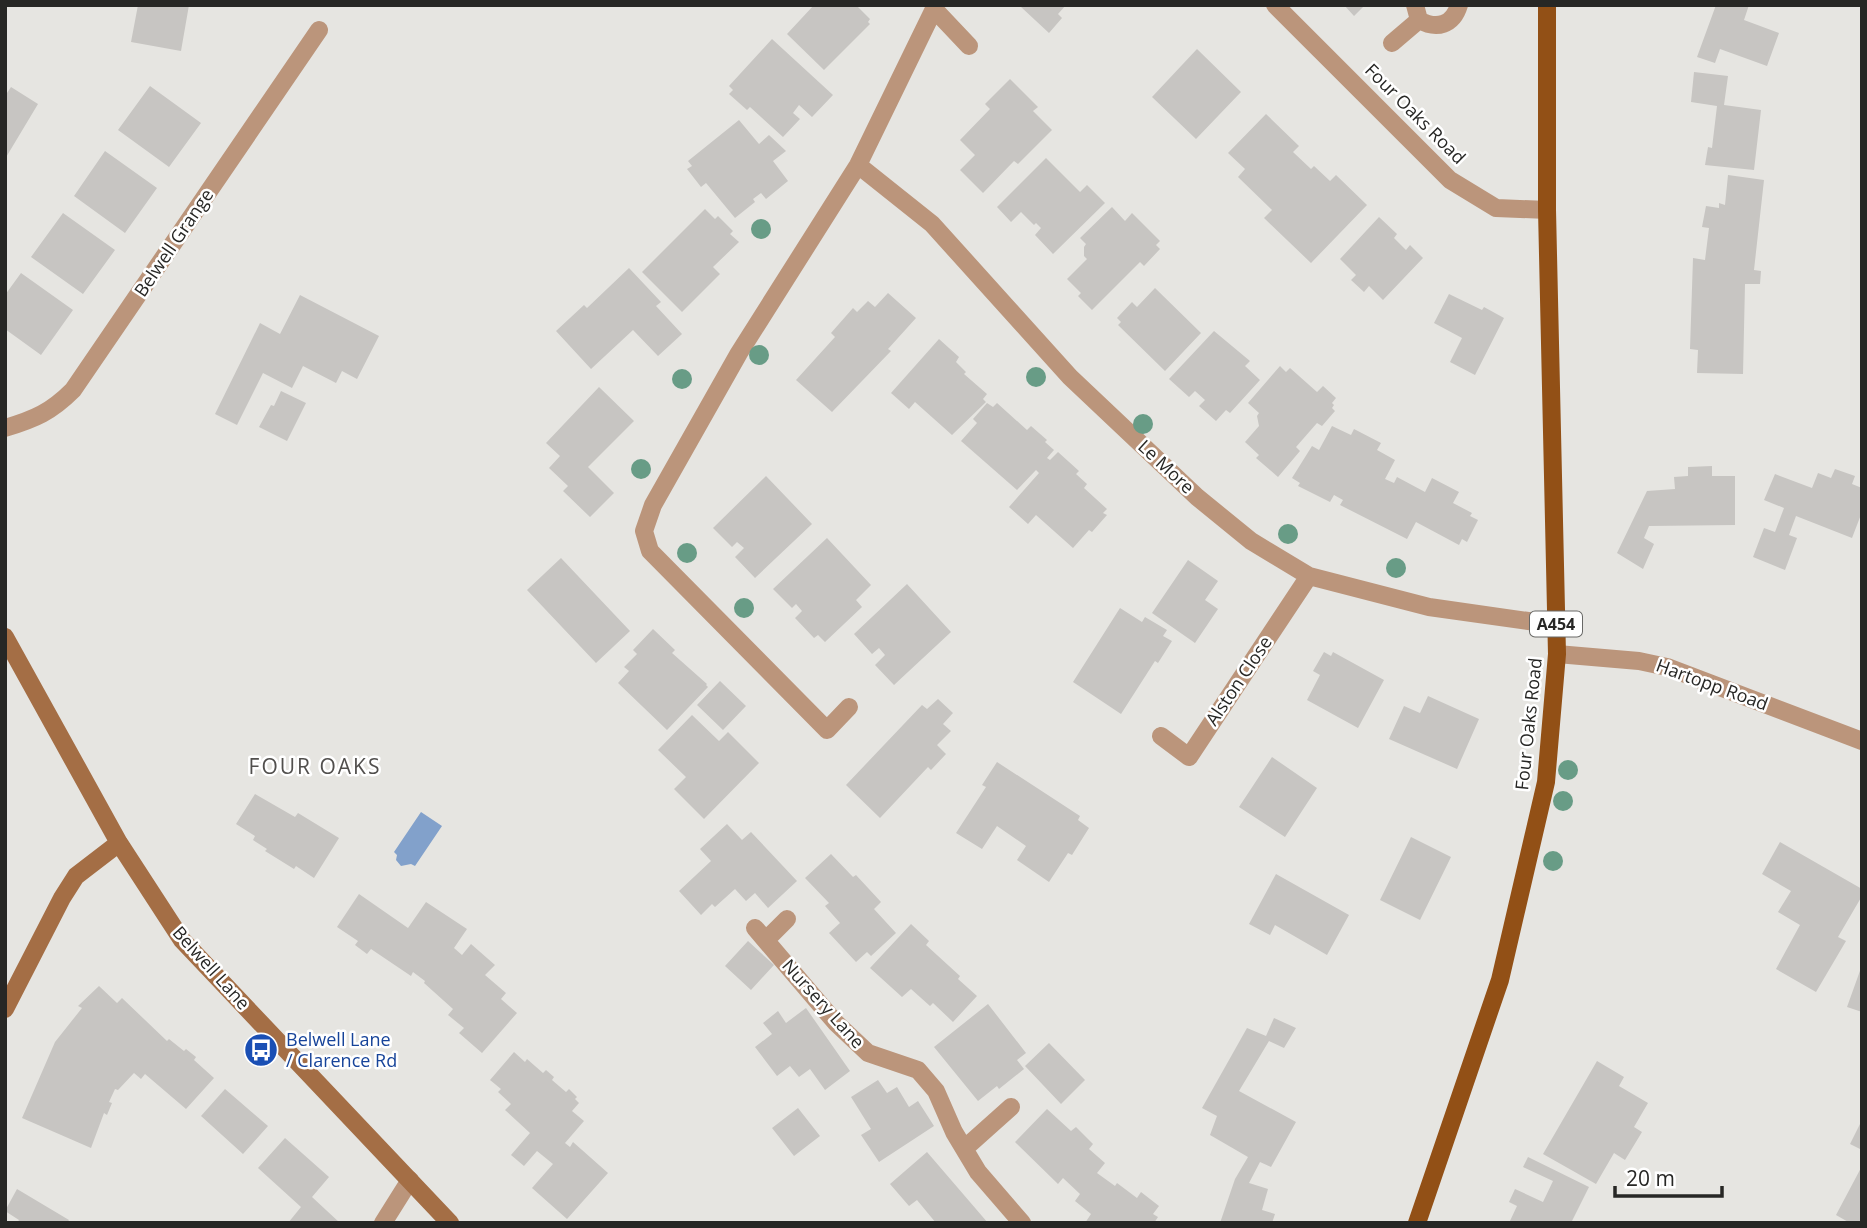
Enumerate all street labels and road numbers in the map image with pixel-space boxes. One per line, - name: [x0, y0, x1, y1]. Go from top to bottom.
- street label: Four Oaks Road: [1360, 58, 1471, 169]
- street label: Belwell Grange: [128, 184, 218, 301]
- street label: Le More: [1133, 434, 1200, 498]
- road number: A454: [1530, 611, 1582, 636]
- street label: Alston Close: [1199, 631, 1277, 730]
- street label: Hartopp Road: [1653, 653, 1772, 715]
- street label: Four Oaks Road: [1509, 657, 1547, 791]
- street label: Belwell Lane: [168, 920, 256, 1014]
- street label: Nursery Lane: [777, 954, 870, 1053]

